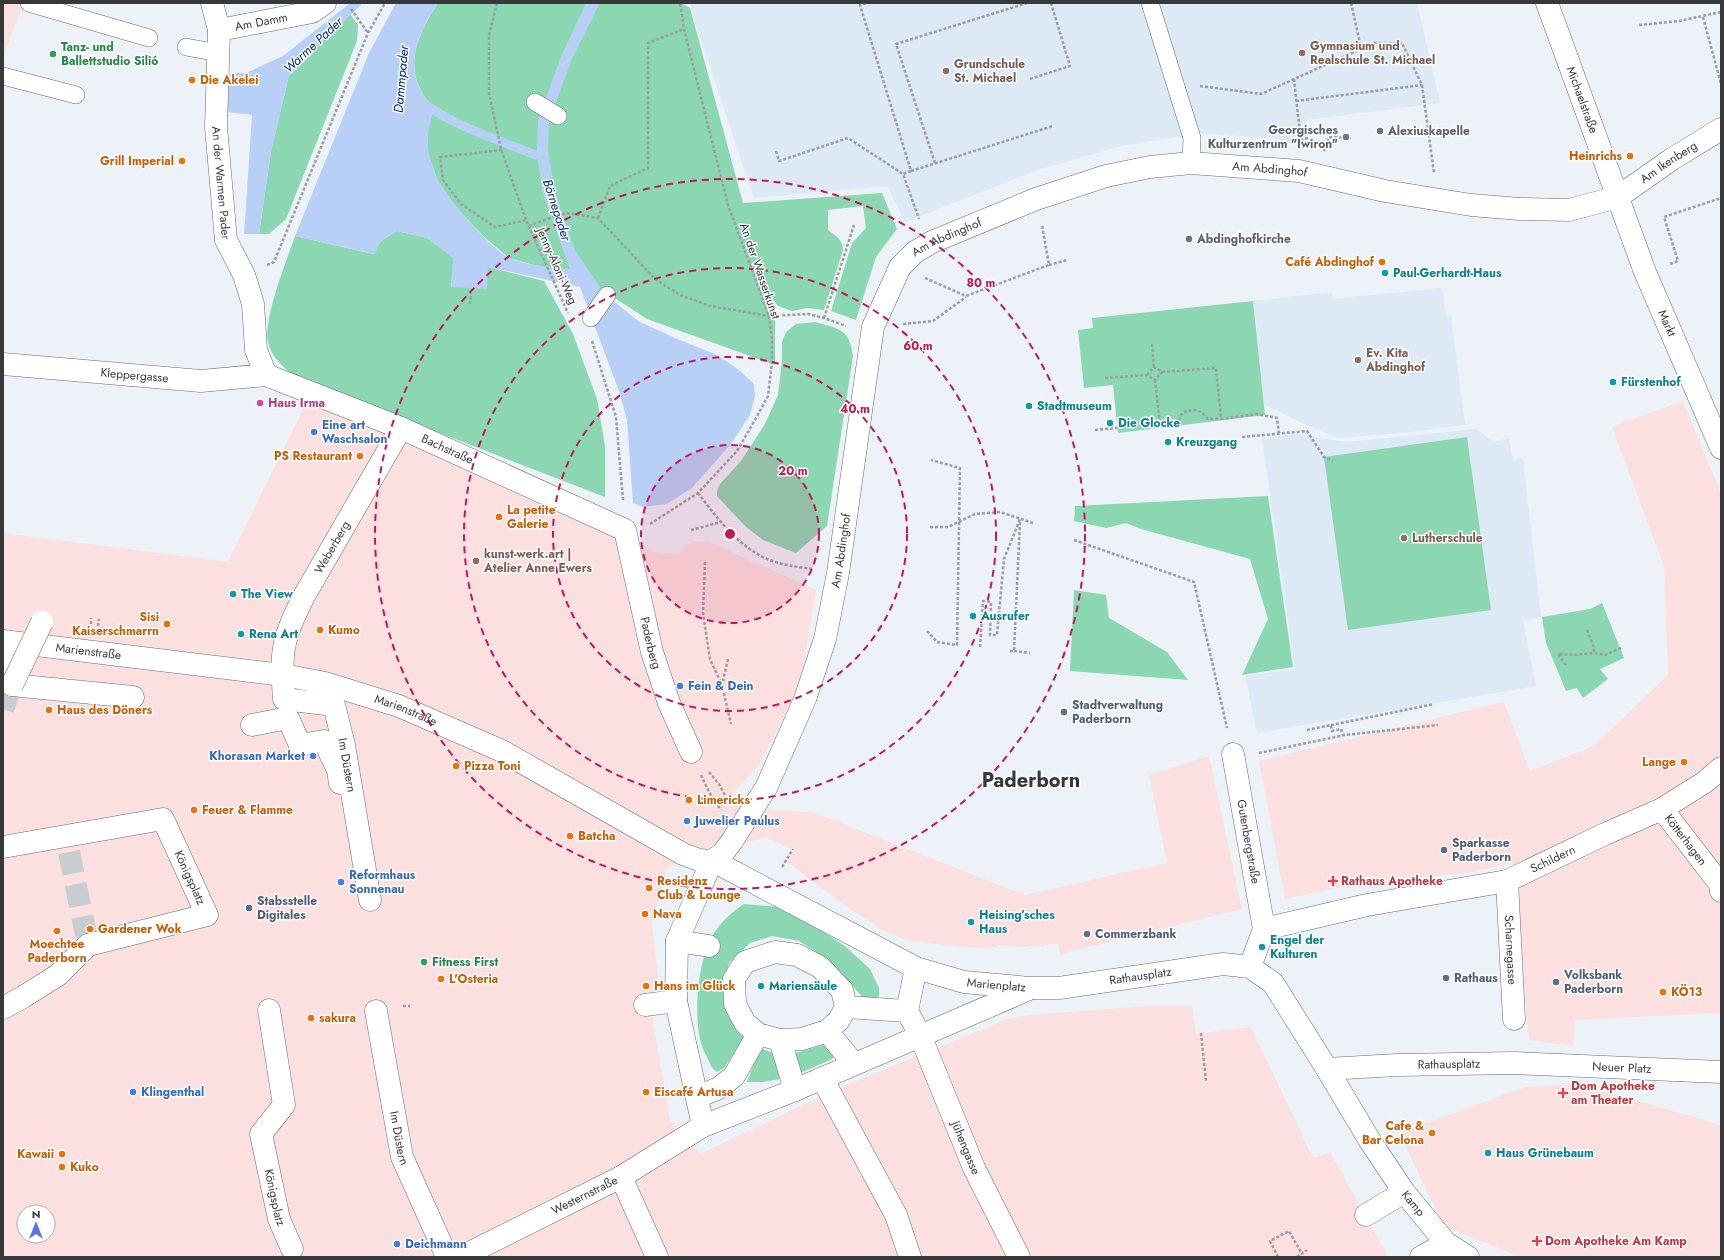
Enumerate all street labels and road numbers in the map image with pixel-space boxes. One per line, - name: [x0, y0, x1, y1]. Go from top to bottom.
- street label: Am Damm: [233, 8, 289, 36]
- street label: Michaelstraße: [1562, 64, 1603, 136]
- street label: An der Warmen Pader: [207, 125, 235, 241]
- street label: Am Ikenberg: [1636, 137, 1701, 188]
- street label: Am Abdinghof: [1232, 157, 1310, 182]
- street label: Am Abdinghof: [908, 213, 985, 261]
- street label: An der Wasserkunst: [735, 221, 785, 322]
- street label: Jenny-Aloni-Weg: [531, 223, 582, 307]
- street label: Markt: [1653, 307, 1681, 340]
- street label: Kleppergasse: [100, 363, 169, 387]
- street label: Bachstraße: [419, 430, 476, 469]
- street label: Am Abdinghof: [826, 512, 855, 589]
- street label: Weberberg: [310, 518, 354, 577]
- street label: Paderberg: [636, 615, 666, 671]
- street label: Marienstraße: [55, 638, 122, 664]
- street label: Marienstraße: [372, 690, 440, 731]
- street label: Im Düstern: [333, 737, 361, 793]
- street label: Gutenbergstraße: [1232, 798, 1265, 885]
- street label: Kötterhagen: [1660, 810, 1711, 869]
- street label: Schildern: [1527, 841, 1578, 878]
- street label: Königsplatz: [170, 848, 210, 908]
- street label: Scharnegasse: [1500, 915, 1521, 985]
- street label: Rathausplatz: [1108, 963, 1173, 990]
- street label: Marienplatz: [966, 973, 1027, 997]
- street label: Rathausplatz: [1417, 1055, 1481, 1074]
- street label: Neuer Platz: [1592, 1057, 1652, 1078]
- street label: Im Düstern: [385, 1109, 414, 1168]
- street label: Jühengasse: [946, 1116, 985, 1178]
- street label: Königsplatz: [260, 1167, 290, 1229]
- street label: Westernstraße: [548, 1171, 621, 1219]
- street label: Kamp: [1397, 1186, 1429, 1220]

